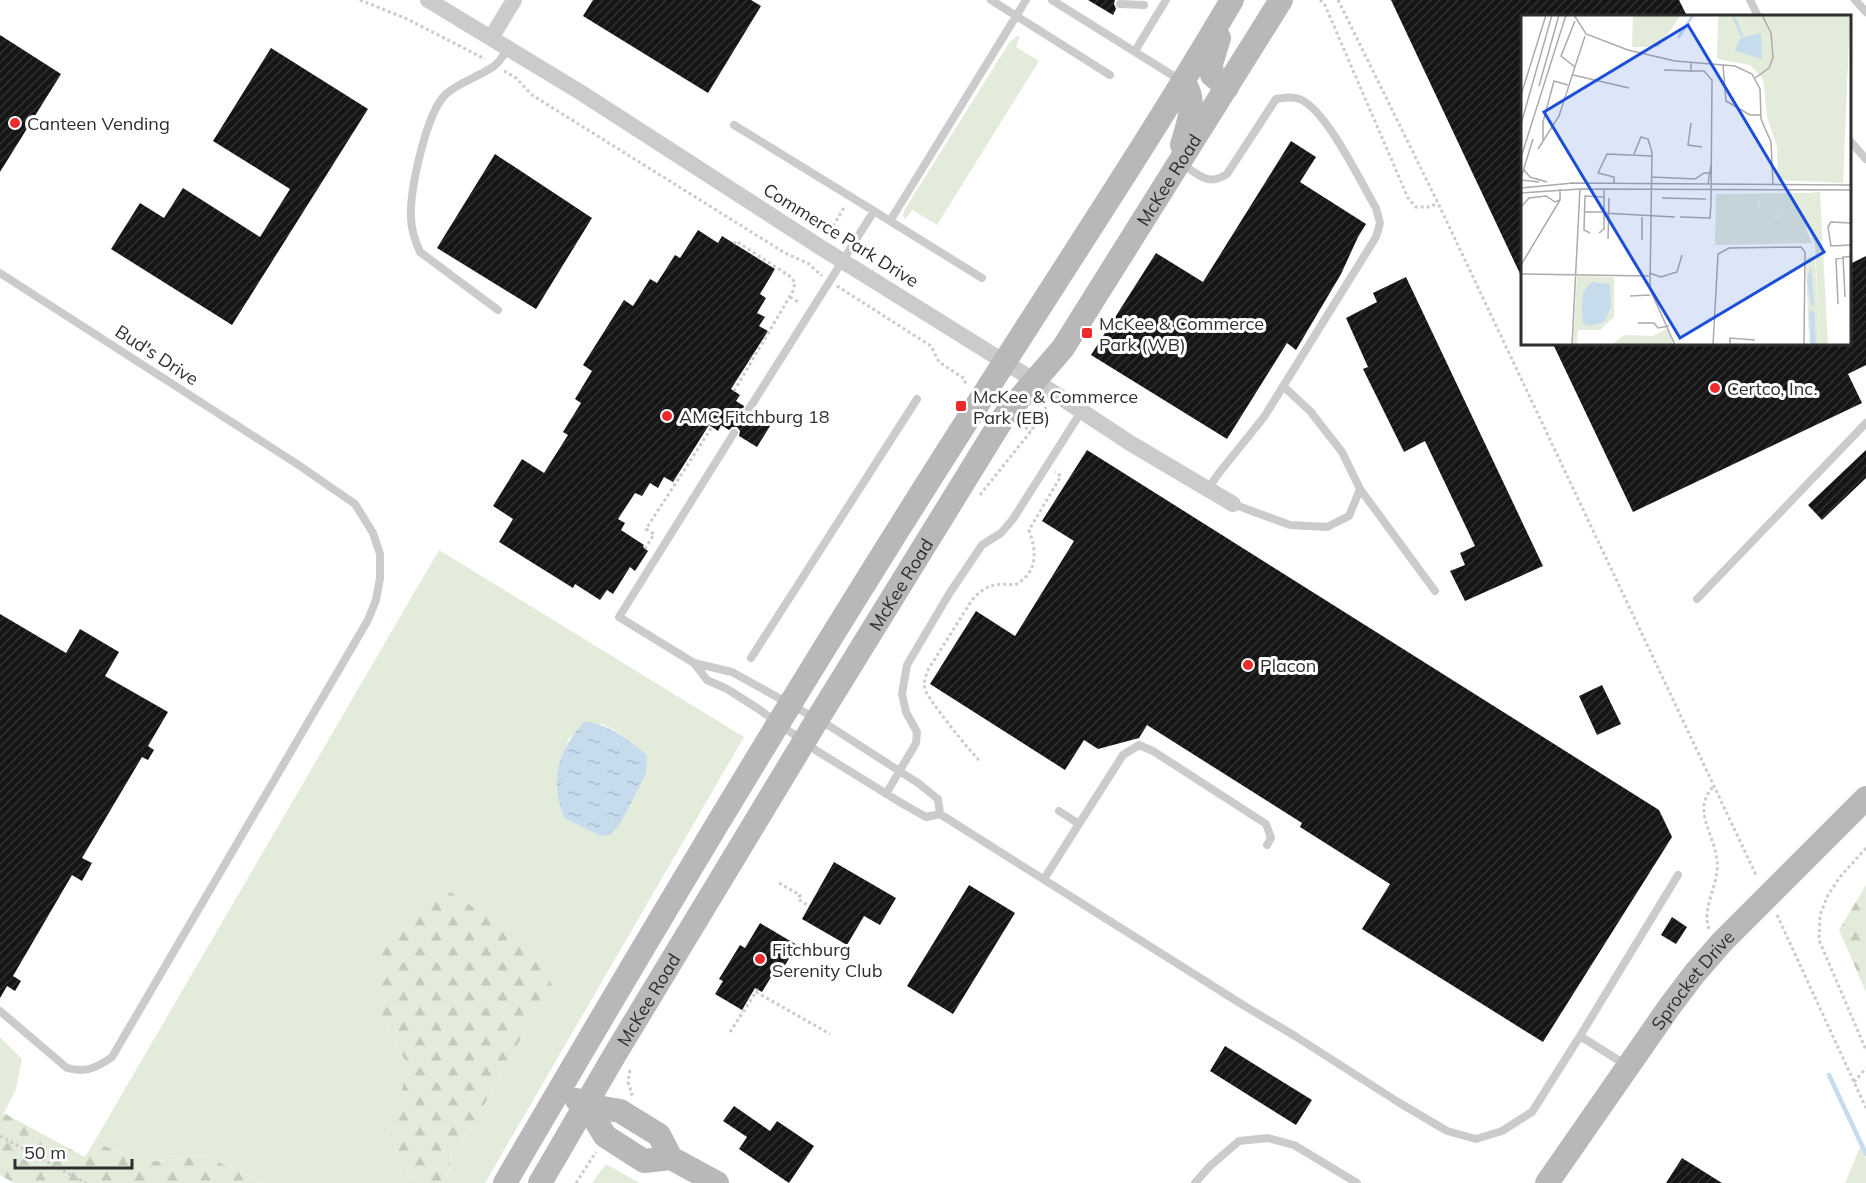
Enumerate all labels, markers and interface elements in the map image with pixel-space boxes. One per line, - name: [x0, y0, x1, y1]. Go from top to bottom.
- inset map: [1521, 15, 1851, 345]
- place label: Canteen Vending: [27, 112, 170, 135]
- marker: Canteen Vending: [8, 116, 22, 130]
- street label: McKee Road: [1131, 130, 1206, 230]
- street label: Commerce Park Drive: [759, 178, 923, 292]
- place label: McKee & Commerce Park (WB): [1099, 312, 1264, 356]
- street label: Bud's Drive: [111, 320, 203, 390]
- marker: McKee & Commerce Park (WB): [1080, 326, 1094, 340]
- place label: Certco, Inc.: [1727, 377, 1818, 400]
- marker: Certco, Inc.: [1708, 381, 1722, 395]
- place label: McKee & Commerce Park (EB): [973, 385, 1138, 429]
- marker: McKee & Commerce Park (EB): [954, 399, 968, 413]
- place label: AMC Fitchburg 18: [679, 405, 830, 428]
- marker: AMC Fitchburg 18: [660, 409, 674, 423]
- street label: McKee Road: [864, 534, 938, 635]
- place label: Placon: [1260, 654, 1316, 677]
- marker: Placon: [1241, 658, 1255, 672]
- street label: Sprocket Drive: [1646, 925, 1739, 1034]
- place label: Fitchburg Serenity Club: [772, 938, 883, 982]
- street label: McKee Road: [611, 949, 685, 1050]
- marker: Fitchburg Serenity Club: [753, 952, 767, 966]
- scale bar: [15, 1132, 132, 1170]
- text: 50 m: [24, 1141, 66, 1164]

